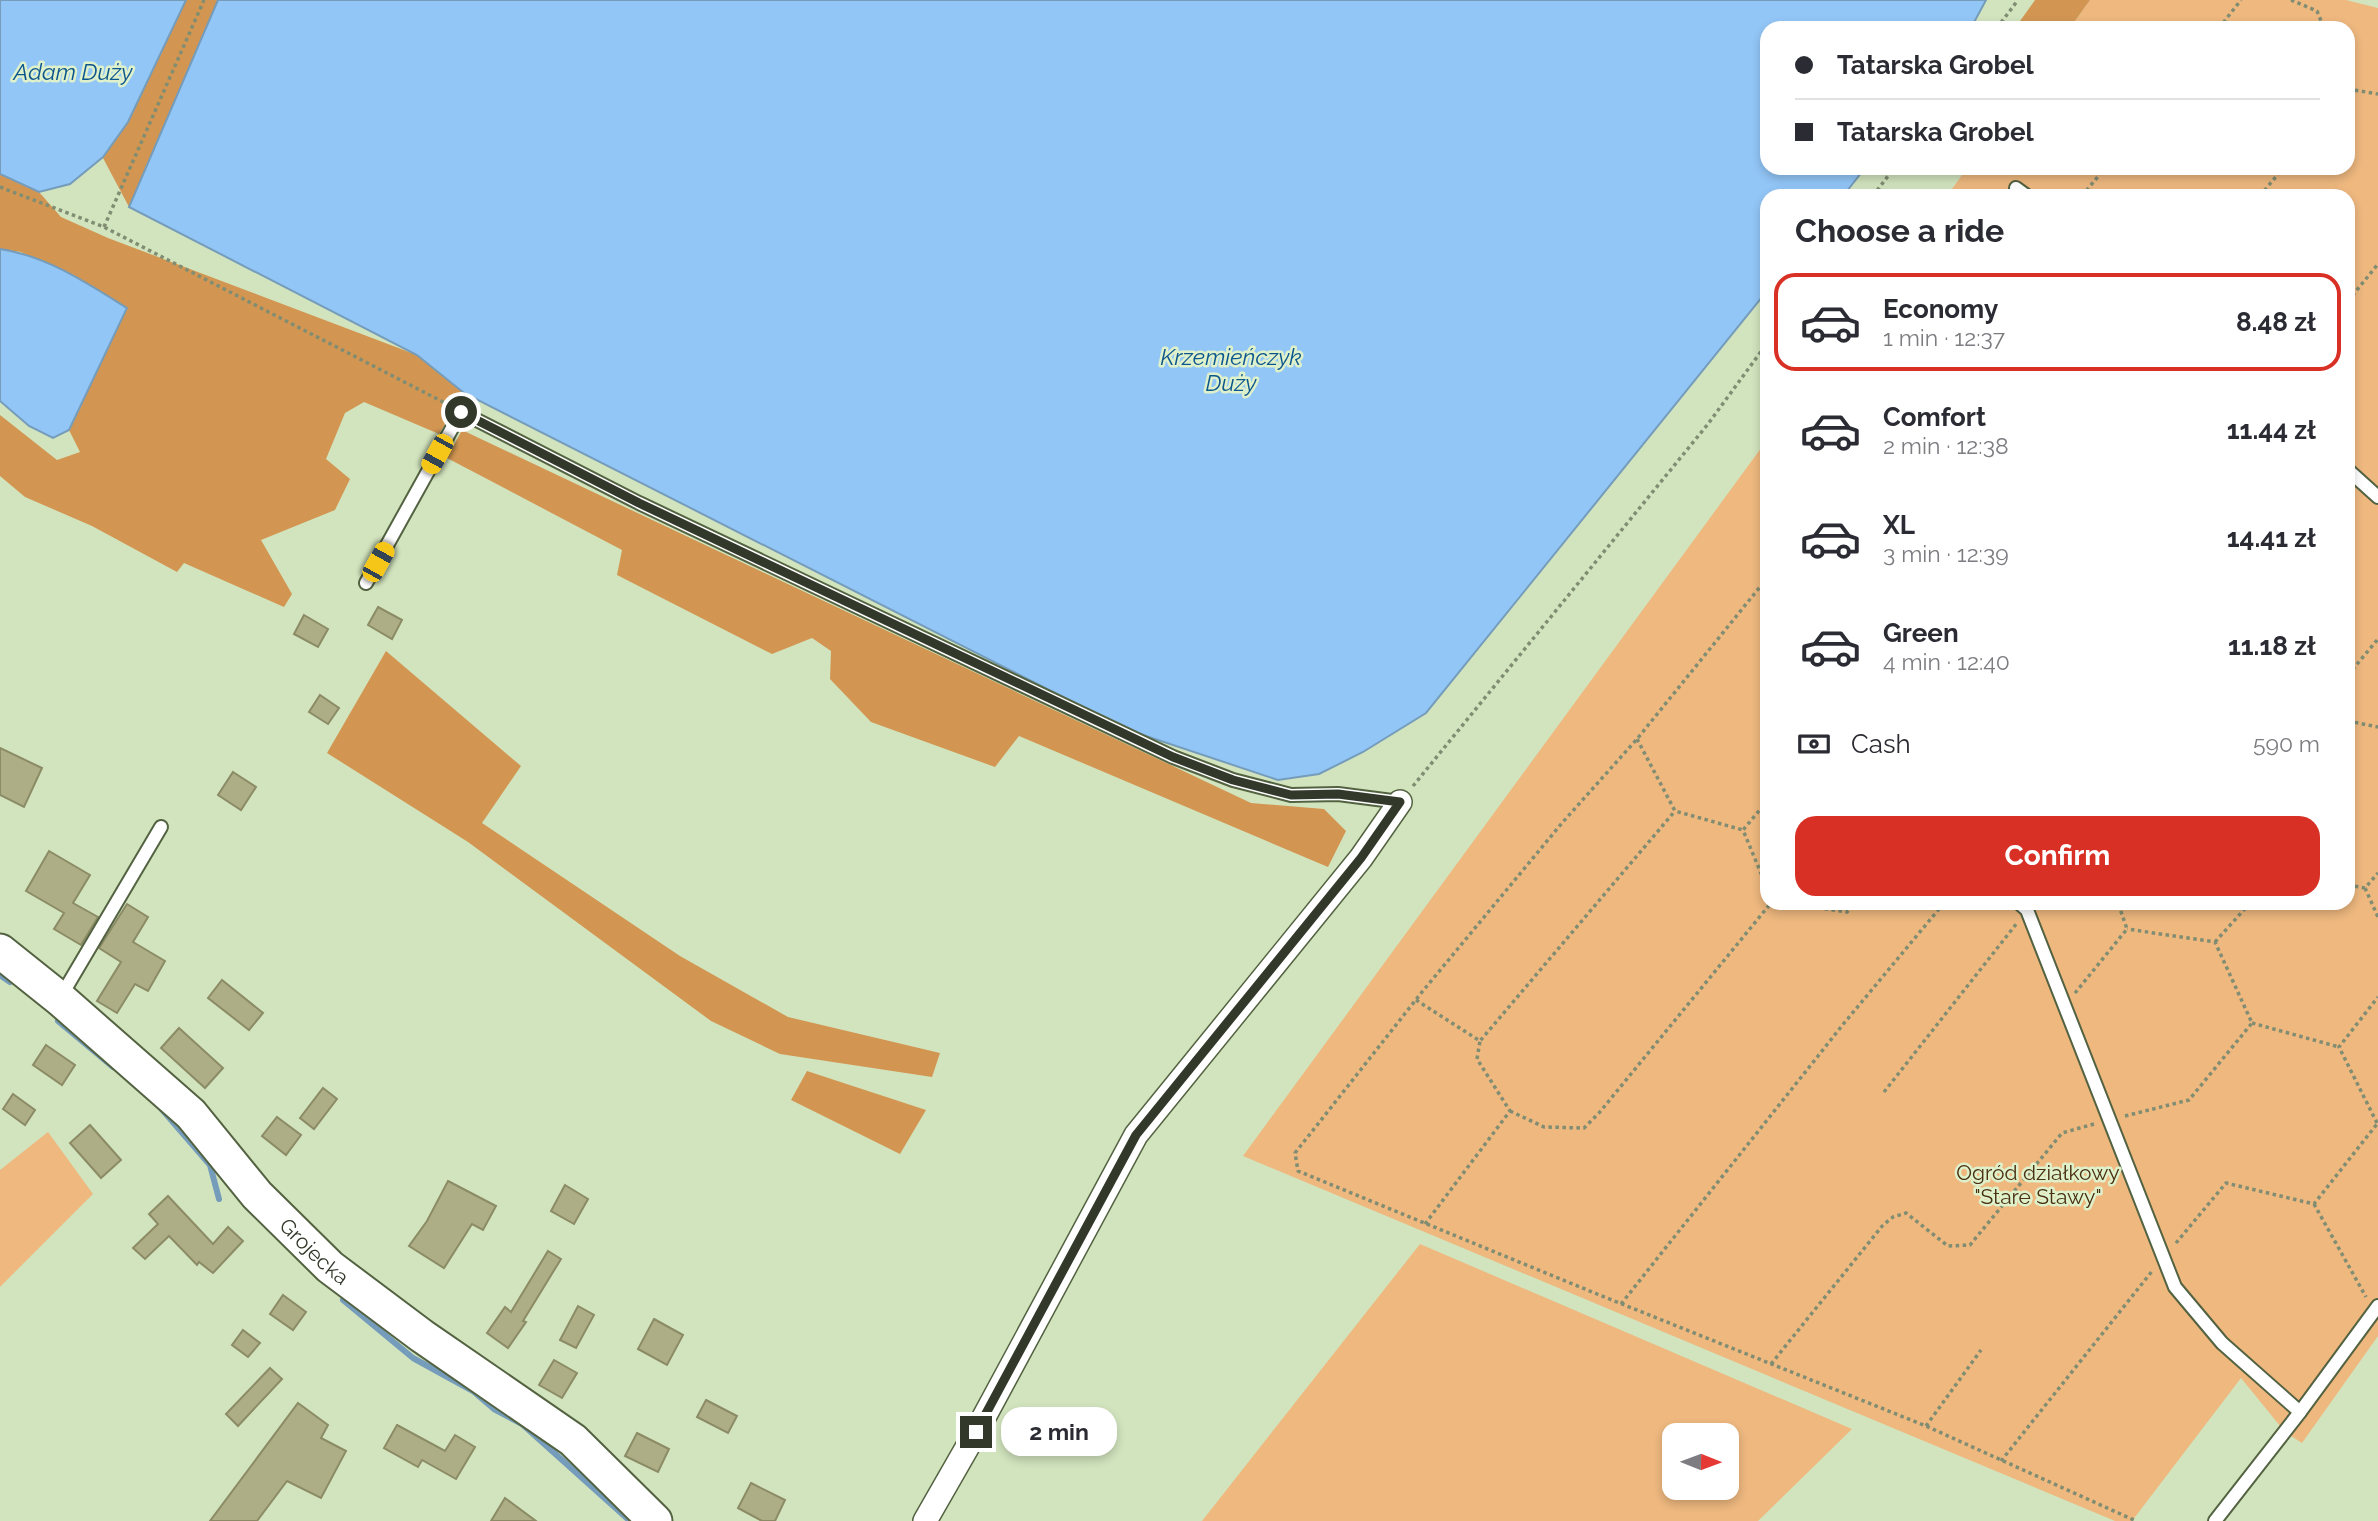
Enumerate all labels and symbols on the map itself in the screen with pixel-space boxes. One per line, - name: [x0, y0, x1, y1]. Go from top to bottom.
- water label: Adam Duży: [12, 58, 133, 85]
- water label: Krzemieńczyk Duży: [1160, 343, 1302, 396]
- route start: [445, 396, 477, 428]
- car: [418, 431, 457, 477]
- car: [359, 539, 398, 585]
- park label: Ogród działkowy "Stare Stawy": [1956, 1160, 2120, 1209]
- street label: Grojecka: [275, 1212, 354, 1289]
- callout: 2 min: [1000, 1408, 1116, 1456]
- route end: [960, 1416, 992, 1448]
- north arrow: [1662, 1423, 1740, 1500]

